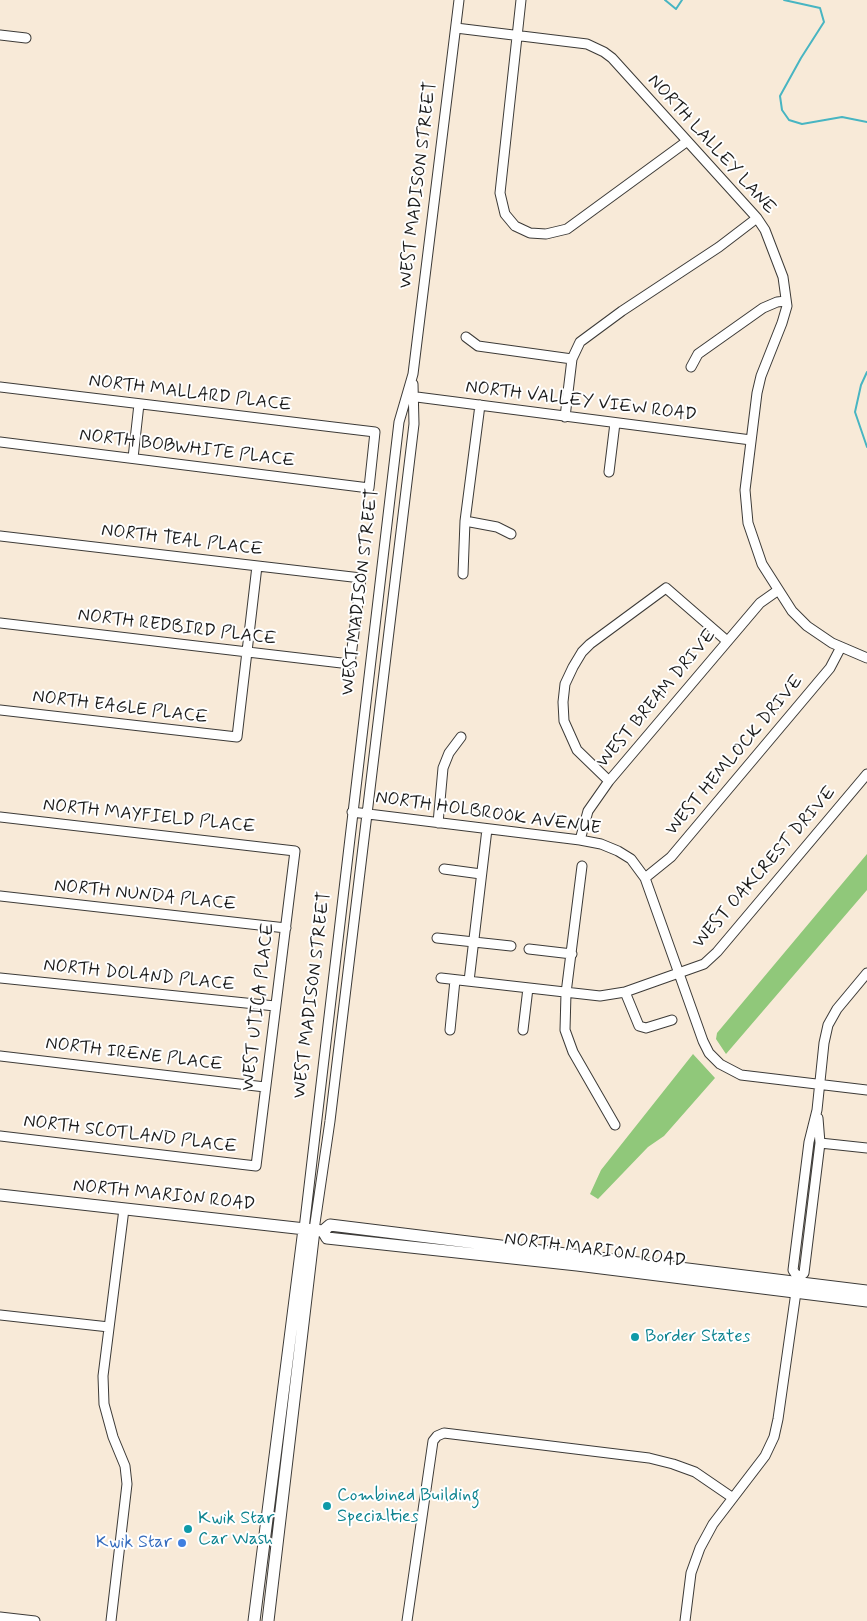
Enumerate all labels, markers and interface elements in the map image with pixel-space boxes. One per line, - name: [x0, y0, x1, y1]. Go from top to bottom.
- street label: NORTH LALLEY LANE: [642, 70, 780, 220]
- street label: WEST MADISON STREET: [396, 80, 442, 290]
- street label: NORTH MALLARD PLACE: [87, 371, 293, 417]
- street label: NORTH VALLEY VIEW ROAD: [464, 377, 698, 427]
- street label: NORTH BOBWHITE PLACE: [78, 425, 296, 473]
- street label: WEST MADISON STREET: [338, 487, 384, 697]
- street label: NORTH TEAL PLACE: [100, 520, 264, 562]
- street label: NORTH REDBIRD PLACE: [76, 605, 278, 651]
- street label: WEST BREAM DRIVE: [593, 625, 721, 773]
- street label: WEST HEMLOCK DRIVE: [662, 671, 808, 841]
- street label: NORTH EAGLE PLACE: [31, 687, 209, 729]
- street label: WEST OAKCREST DRIVE: [689, 783, 841, 953]
- street label: NORTH HOLBROOK AVENUE: [374, 787, 602, 841]
- street label: NORTH MAYFIELD PLACE: [42, 795, 256, 839]
- street label: NORTH NUNDA PLACE: [53, 876, 237, 916]
- street label: WEST MADISON STREET: [290, 890, 336, 1100]
- street label: WEST UTICA PLACE: [238, 922, 280, 1092]
- street label: NORTH DOLAND PLACE: [42, 955, 236, 997]
- street label: NORTH IRENE PLACE: [44, 1033, 224, 1077]
- street label: NORTH SCOTLAND PLACE: [22, 1111, 238, 1159]
- street label: NORTH MARION ROAD: [72, 1176, 256, 1216]
- street label: NORTH MARION ROAD: [503, 1229, 687, 1273]
- place label: Border States: [645, 1326, 751, 1348]
- marker: Border States: [629, 1331, 641, 1343]
- place label: Combined Building Specialties: [337, 1485, 480, 1528]
- marker: Combined Building Specialties: [321, 1500, 333, 1512]
- place label: Kwik Star Car Wash: [198, 1508, 274, 1550]
- marker: Kwik Star Car Wash: [182, 1523, 194, 1535]
- place label: Kwik Star: [96, 1532, 172, 1554]
- marker: Kwik Star: [176, 1537, 188, 1549]

